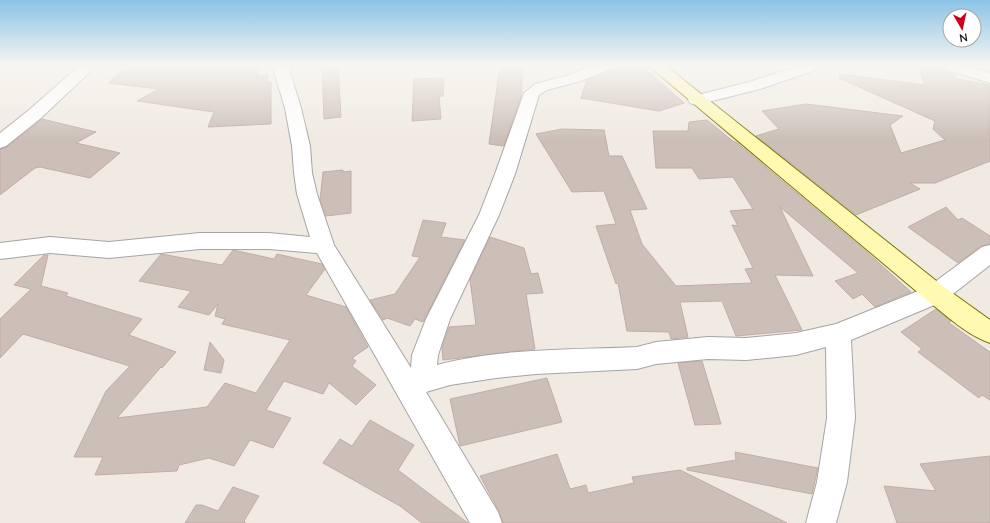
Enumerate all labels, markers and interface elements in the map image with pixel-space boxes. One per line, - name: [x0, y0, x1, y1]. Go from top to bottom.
- north arrow: [942, 8, 982, 48]
- text: N: [958, 30, 969, 45]

